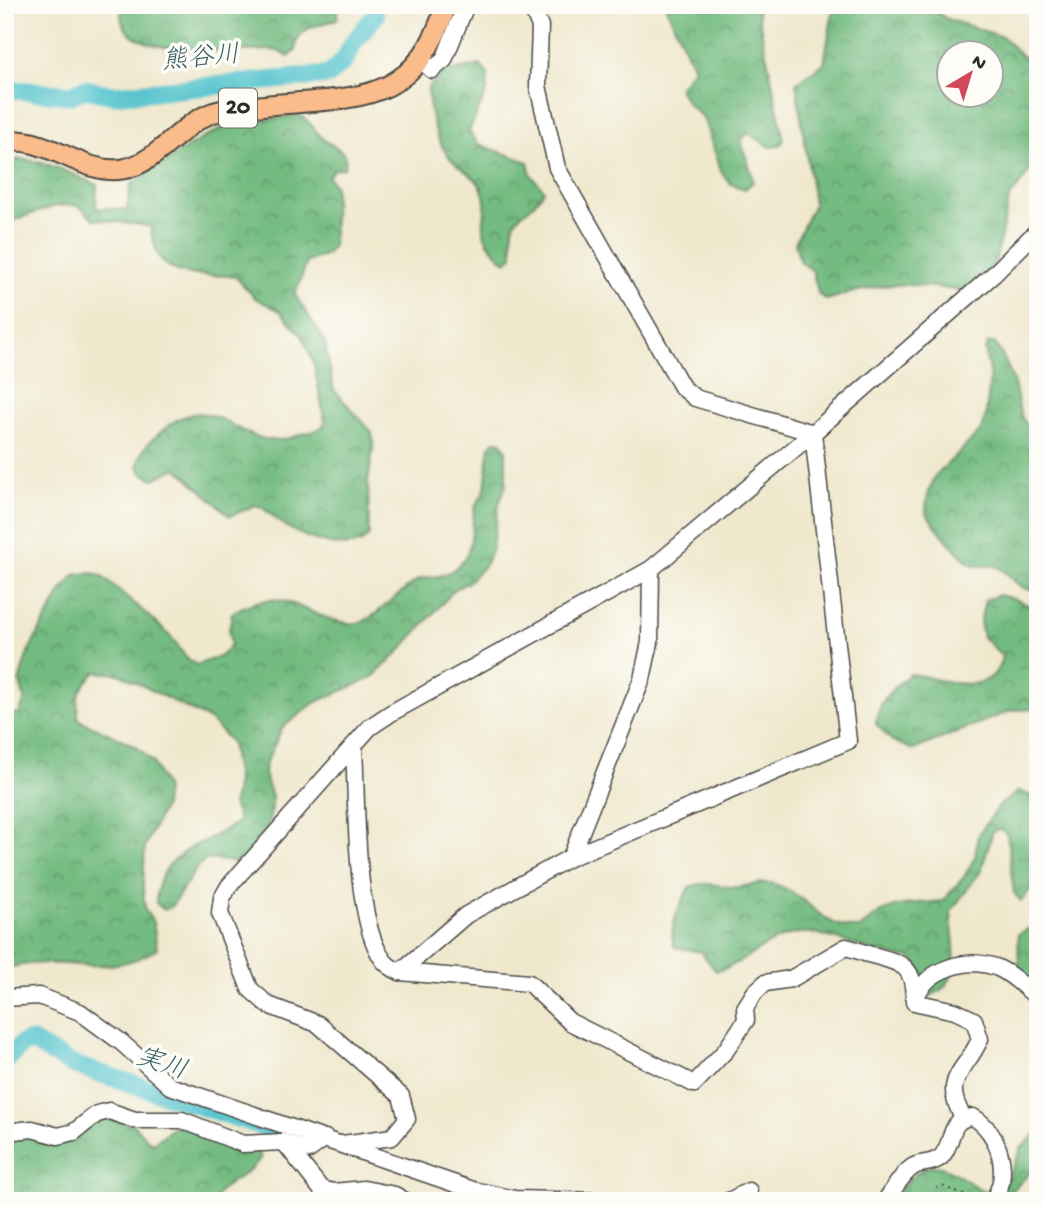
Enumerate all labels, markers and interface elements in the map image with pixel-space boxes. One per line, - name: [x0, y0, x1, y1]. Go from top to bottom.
- north arrow: [934, 38, 1004, 108]
- water label: 熊谷川: [161, 40, 241, 79]
- text: N: [966, 50, 990, 76]
- road number: 20: [219, 88, 257, 128]
- water label: 実川: [131, 1042, 191, 1089]

